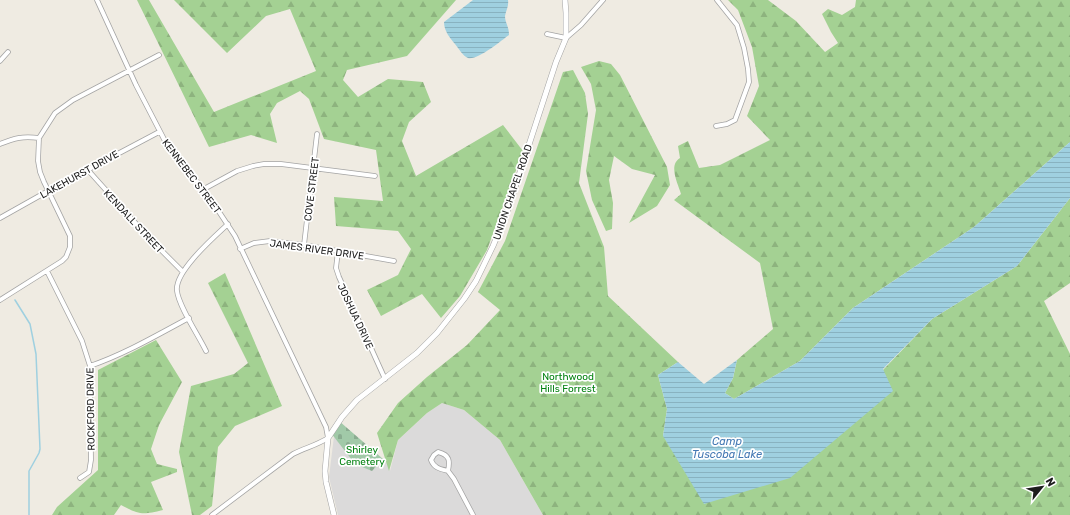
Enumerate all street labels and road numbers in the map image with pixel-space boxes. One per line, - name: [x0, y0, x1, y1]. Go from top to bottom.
- street label: KENNEBEC STREET: [159, 137, 223, 216]
- street label: UNION CHAPEL ROAD: [491, 143, 535, 242]
- street label: LAKEHURST DRIVE: [38, 148, 121, 201]
- street label: COVE STREET: [302, 156, 322, 222]
- street label: KENDALL STREET: [101, 187, 166, 256]
- street label: JAMES RIVER DRIVE: [269, 237, 365, 263]
- street label: JOSHUA DRIVE: [335, 282, 376, 351]
- street label: ROCKFORD DRIVE: [84, 367, 98, 451]

